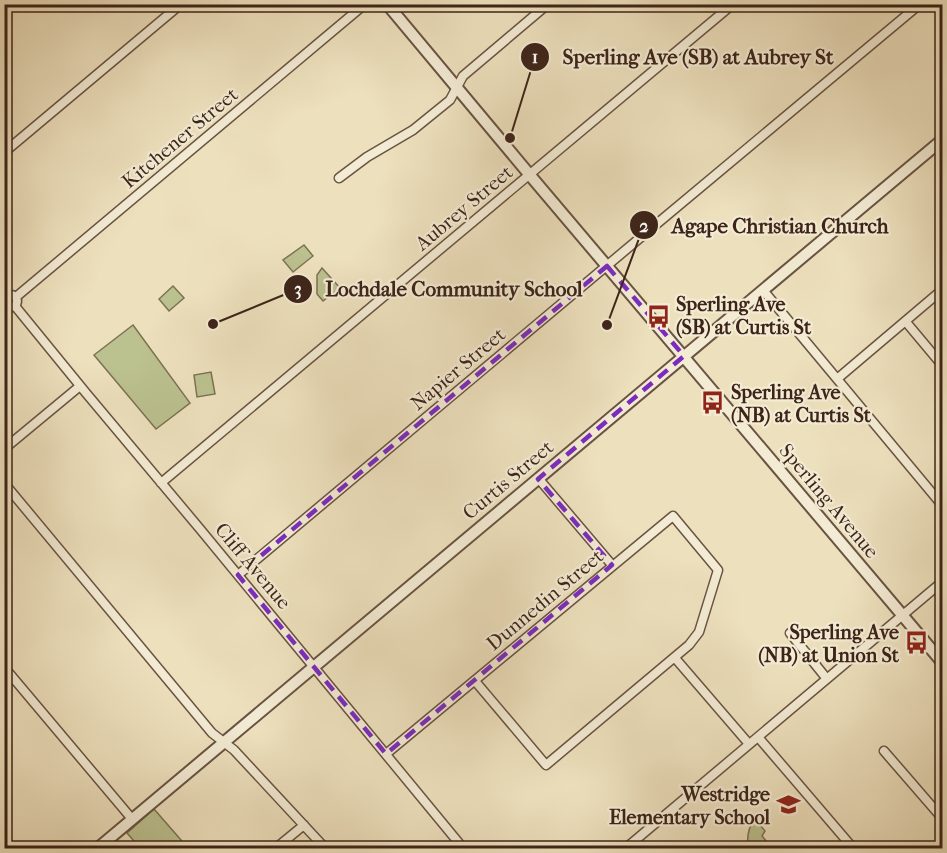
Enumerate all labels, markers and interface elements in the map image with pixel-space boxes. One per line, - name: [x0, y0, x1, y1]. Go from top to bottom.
- callout: Sperling Ave (SB) at Aubrey St: [520, 37, 845, 76]
- text: Sperling Ave (SB) at Aubrey St: [563, 45, 834, 69]
- text: 1: [532, 47, 538, 68]
- street label: Kitchener Street: [117, 83, 243, 193]
- street label: Aubrey Street: [410, 161, 517, 256]
- callout: Agape Christian Church: [629, 206, 900, 245]
- text: Agape Christian Church: [669, 214, 889, 238]
- text: 2: [639, 216, 649, 237]
- callout: Lochdale Community School: [283, 269, 594, 308]
- text: Lochdale Community School: [325, 277, 583, 301]
- text: 3: [294, 279, 302, 300]
- place label: Sperling Ave (SB) at Curtis St: [676, 293, 812, 339]
- bus stop icon: Sperling Ave (SB) at Curtis St: [645, 303, 671, 329]
- street label: Napier Street: [406, 323, 510, 415]
- place label: Sperling Ave (NB) at Curtis St: [731, 381, 872, 427]
- bus stop icon: Sperling Ave (NB) at Curtis St: [700, 390, 726, 416]
- street label: Curtis Street: [458, 436, 558, 524]
- street label: Sperling Avenue: [775, 439, 884, 563]
- street label: Cliff Avenue: [210, 518, 296, 614]
- street label: Dunnedin Street: [482, 545, 608, 655]
- place label: Sperling Ave (NB) at Union St: [758, 621, 900, 667]
- bus stop icon: Sperling Ave (NB) at Union St: [904, 630, 930, 656]
- place label: Westridge Elementary School: [609, 783, 770, 829]
- school or university icon: Westridge Elementary School: [775, 792, 801, 818]

